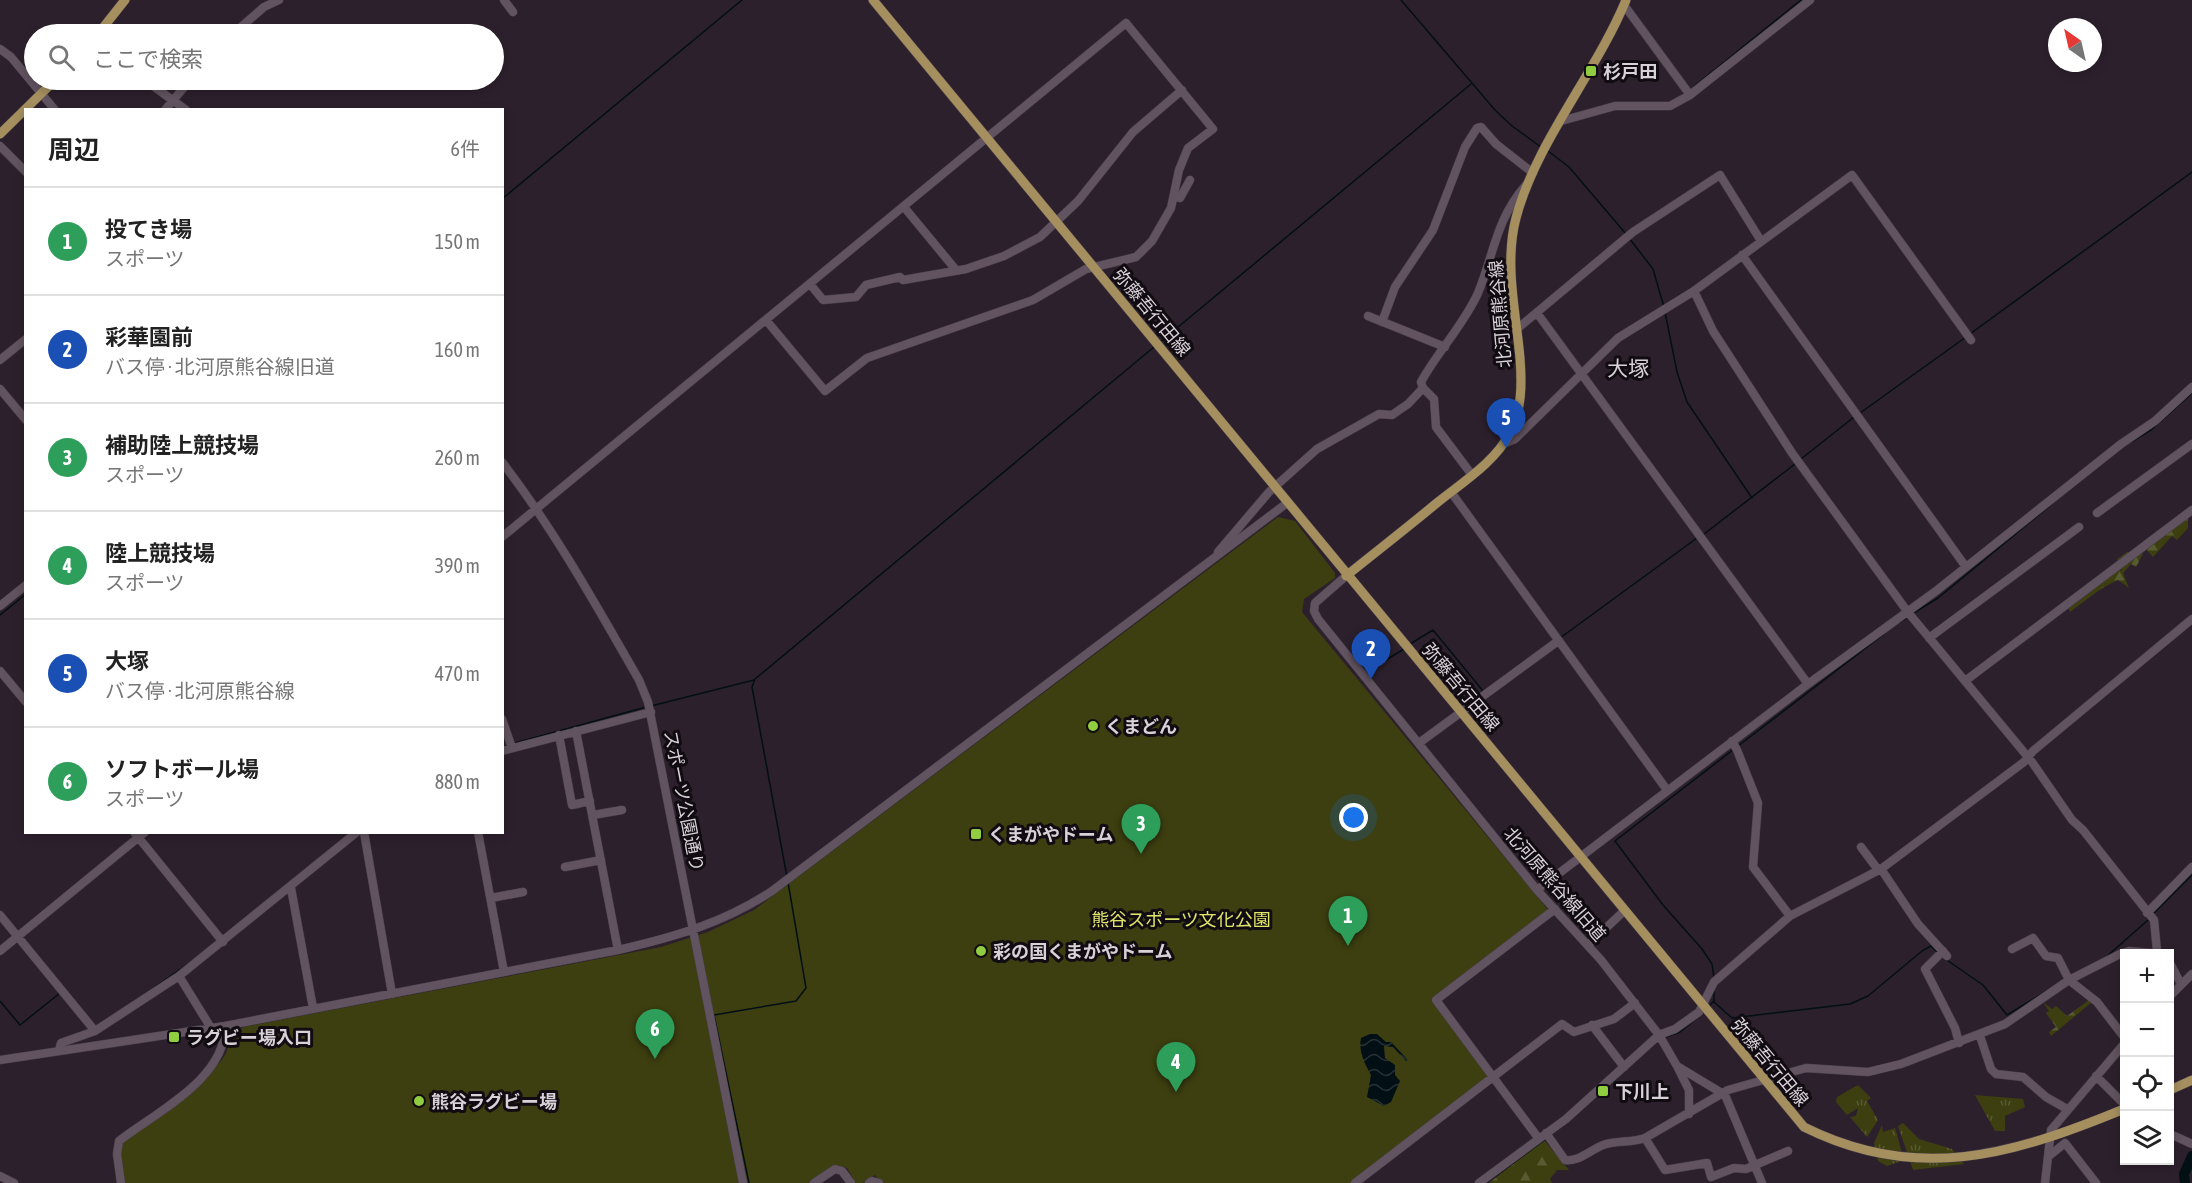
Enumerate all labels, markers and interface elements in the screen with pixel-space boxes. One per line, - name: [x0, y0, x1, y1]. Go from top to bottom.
- north arrow: [2048, 18, 2102, 72]
- search box: [24, 24, 504, 90]
- icon: search: [45, 41, 78, 74]
- text: ここで検索: [93, 46, 203, 72]
- place label: 杉戸田: [1603, 61, 1657, 82]
- marker: 杉戸田: [1584, 64, 1598, 78]
- text: 周辺: [48, 135, 100, 165]
- text: 6件: [451, 137, 480, 160]
- text: 投てき場: [105, 216, 192, 242]
- text: 1: [63, 230, 72, 253]
- text: 150 m: [435, 230, 480, 253]
- text: スポーツ: [105, 247, 185, 270]
- street label: 北河原熊谷線: [1485, 259, 1515, 369]
- street label: 弥藤吾行田線: [1109, 264, 1195, 360]
- text: 彩華園前: [105, 324, 193, 350]
- text: 2: [63, 338, 72, 361]
- text: 160 m: [435, 338, 480, 361]
- text: バス停 · 北河原熊谷線旧道: [105, 355, 335, 378]
- district label: 大塚: [1607, 356, 1649, 380]
- pin: 5: [1486, 398, 1526, 448]
- text: 補助陸上競技場: [105, 432, 259, 458]
- text: 3: [63, 446, 72, 469]
- text: 260 m: [435, 446, 480, 469]
- text: スポーツ: [105, 463, 185, 486]
- text: 陸上競技場: [105, 540, 215, 566]
- text: 4: [63, 554, 72, 577]
- text: 390 m: [435, 554, 480, 577]
- text: スポーツ: [105, 571, 185, 594]
- pin: 2: [1352, 630, 1390, 679]
- street label: 弥藤吾行田線: [1418, 639, 1504, 735]
- text: 大塚: [105, 648, 149, 674]
- text: 5: [63, 662, 72, 685]
- text: 470 m: [435, 662, 480, 685]
- text: バス停 · 北河原熊谷線: [105, 679, 295, 702]
- place label: くまどん: [1105, 716, 1177, 737]
- marker: くまどん: [1086, 719, 1100, 733]
- street label: スポーツ公園通り: [660, 728, 708, 874]
- text: ソフトボール場: [105, 756, 259, 782]
- text: 6: [63, 770, 72, 793]
- text: 880 m: [435, 770, 480, 793]
- text: スポーツ: [105, 787, 185, 810]
- your location: [1339, 803, 1368, 832]
- pin: 3: [1122, 804, 1160, 854]
- street label: 北河原熊谷線旧道: [1500, 823, 1610, 945]
- place label: くまがやドーム: [988, 824, 1113, 845]
- marker: くまがやドーム: [969, 827, 983, 841]
- pin: 1: [1328, 896, 1368, 946]
- park label: 熊谷スポーツ文化公園: [1091, 909, 1271, 930]
- place label: 彩の国くまがやドーム: [993, 941, 1172, 962]
- marker: 彩の国くまがやドーム: [974, 944, 988, 958]
- map controls: [2120, 949, 2174, 1165]
- button: +: [2120, 949, 2174, 1003]
- button: −: [2120, 1003, 2174, 1057]
- pin: 6: [636, 1010, 674, 1059]
- street label: 弥藤吾行田線: [1727, 1014, 1813, 1110]
- place label: ラグビー場入口: [186, 1027, 312, 1048]
- marker: ラグビー場入口: [167, 1030, 181, 1044]
- pin: 4: [1156, 1042, 1196, 1092]
- button: locate: [2120, 1057, 2174, 1111]
- place label: 下川上: [1615, 1081, 1669, 1102]
- marker: 下川上: [1596, 1084, 1610, 1098]
- place label: 熊谷ラグビー場: [431, 1091, 557, 1112]
- marker: 熊谷ラグビー場: [412, 1094, 426, 1108]
- button: layers: [2120, 1111, 2174, 1165]

